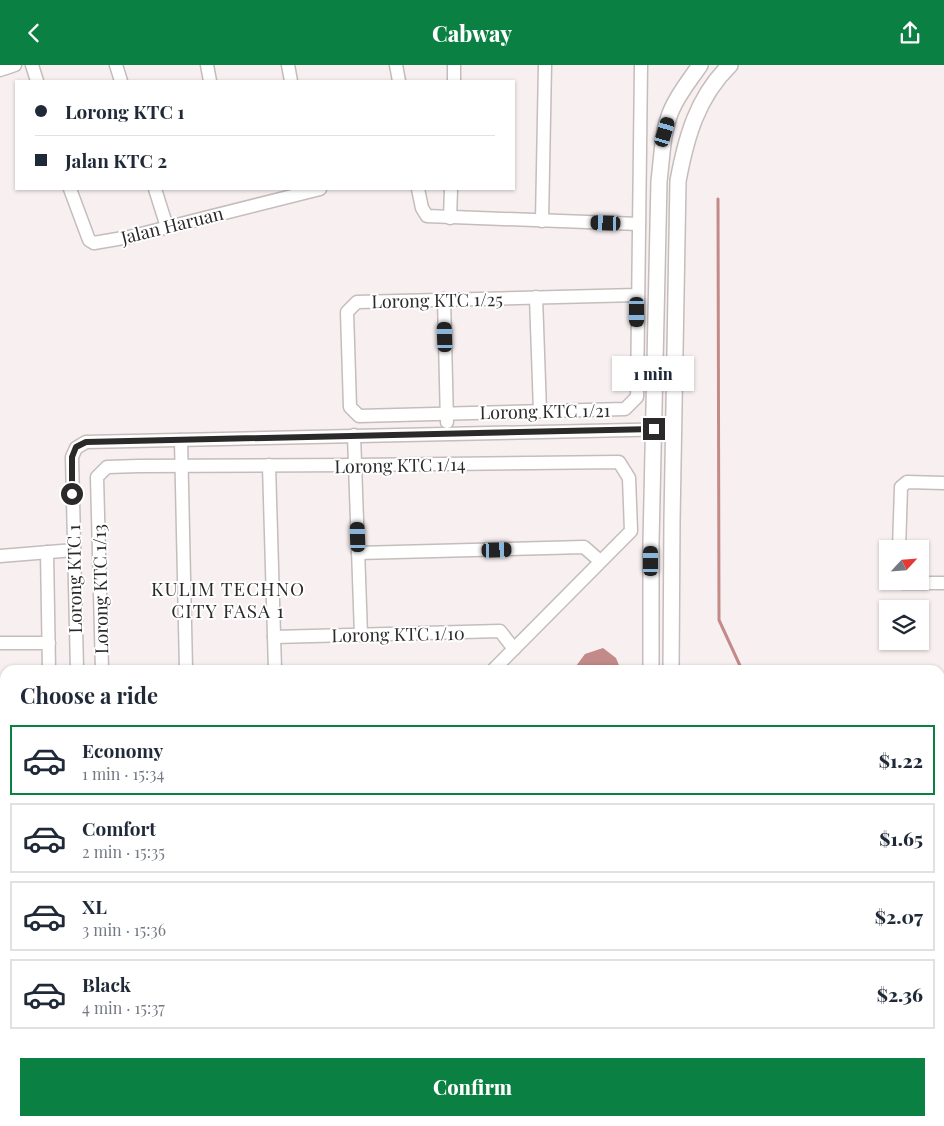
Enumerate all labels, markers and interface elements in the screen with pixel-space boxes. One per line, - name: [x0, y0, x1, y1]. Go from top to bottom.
- text: Cabway: [432, 18, 512, 48]
- icon: back: [20, 19, 48, 47]
- icon: share: [896, 19, 924, 47]
- text: Lorong KTC 1: [65, 98, 185, 124]
- car: [653, 115, 676, 149]
- text: Jalan KTC 2: [65, 147, 167, 173]
- street label: Jalan Haruan: [117, 201, 226, 250]
- car: [590, 215, 621, 231]
- street label: Lorong KTC 1/25: [371, 287, 503, 313]
- car: [629, 297, 644, 327]
- car: [436, 322, 453, 352]
- callout: 1 min: [613, 357, 695, 391]
- text: 1 min: [633, 363, 673, 384]
- street label: Lorong KTC 1/21: [479, 398, 611, 424]
- route end: [643, 418, 665, 440]
- street label: Lorong KTC 1/14: [334, 452, 466, 478]
- route start: [61, 483, 83, 505]
- car: [349, 522, 366, 552]
- street label: Lorong KTC 1: [61, 524, 87, 634]
- street label: Lorong KTC 1/13: [87, 524, 113, 654]
- north arrow: [879, 540, 929, 590]
- map controls: [879, 540, 929, 650]
- car: [481, 542, 512, 558]
- car: [643, 546, 658, 576]
- district label: KULIM TECHNO CITY FASA 1: [151, 575, 305, 623]
- button: layers: [879, 600, 929, 650]
- street label: Lorong KTC 1/10: [331, 621, 465, 647]
- text: Choose a ride: [20, 680, 158, 710]
- text: Economy: [82, 737, 163, 763]
- icon: car: [22, 738, 67, 783]
- text: $1.22: [879, 747, 923, 773]
- text: 1 min · 15:34: [82, 763, 164, 784]
- text: Comfort: [82, 815, 156, 841]
- icon: car: [22, 816, 67, 861]
- text: $1.65: [879, 825, 923, 851]
- text: 2 min · 15:35: [82, 841, 165, 862]
- text: XL: [82, 893, 107, 919]
- icon: car: [22, 894, 67, 939]
- text: $2.07: [875, 903, 923, 929]
- text: 3 min · 15:36: [82, 919, 166, 940]
- text: Black: [82, 971, 131, 997]
- icon: car: [22, 972, 67, 1017]
- text: $2.36: [877, 981, 923, 1007]
- text: 4 min · 15:37: [82, 997, 165, 1018]
- button: Confirm: [20, 1058, 925, 1116]

